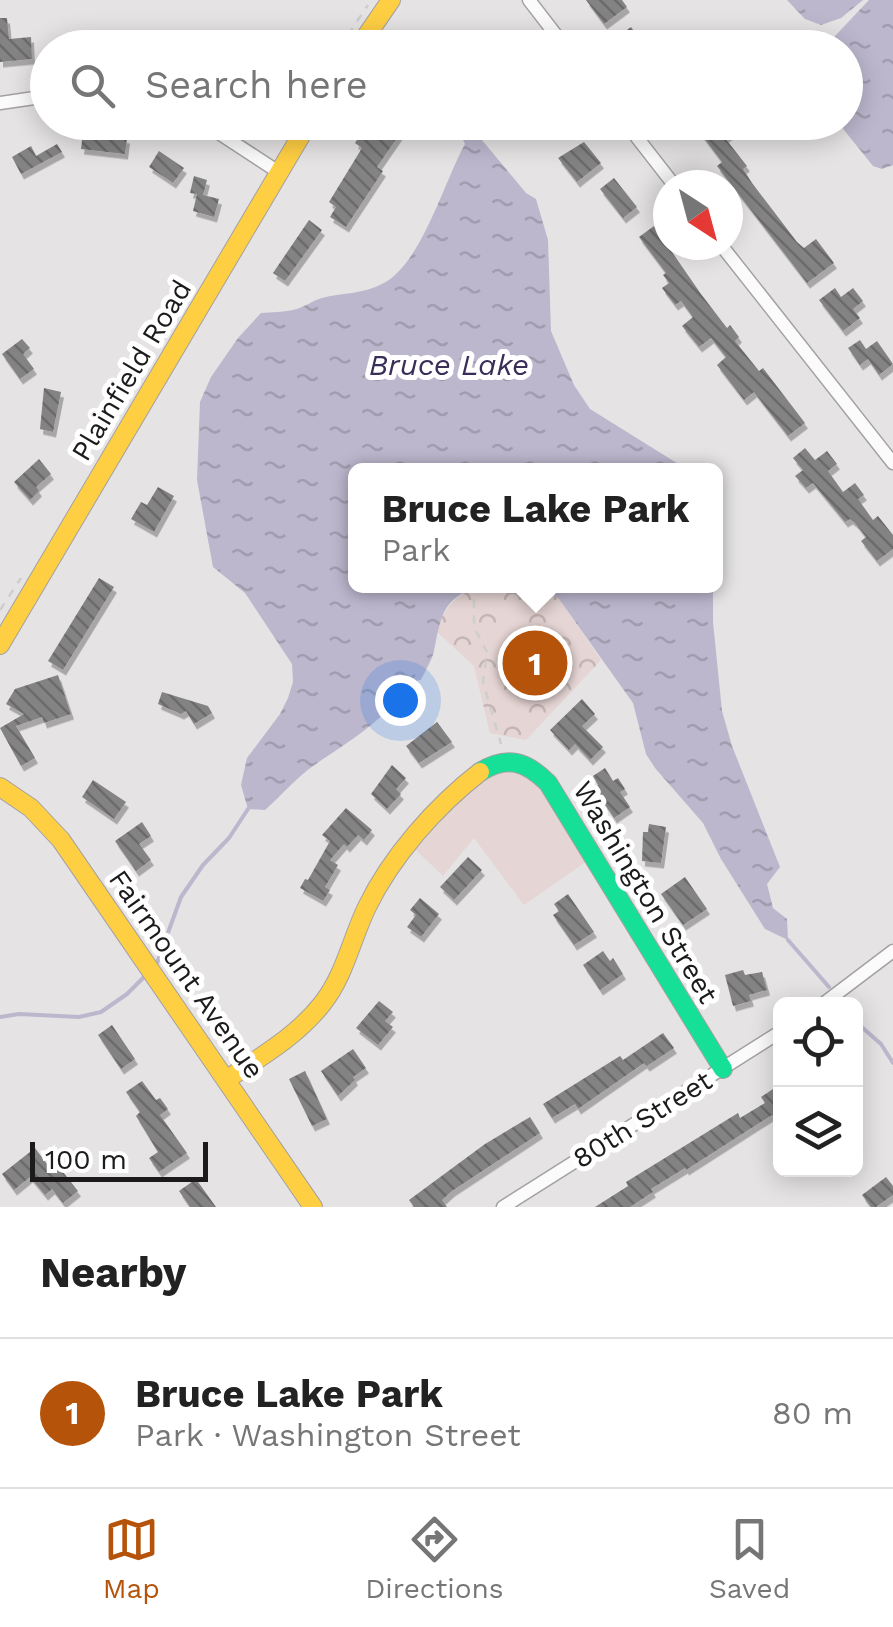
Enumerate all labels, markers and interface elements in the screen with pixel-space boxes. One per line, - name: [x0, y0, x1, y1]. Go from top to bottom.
- search box: [30, 30, 863, 140]
- icon: search: [65, 58, 120, 113]
- text: Search here: [145, 63, 368, 107]
- north arrow: [653, 170, 743, 260]
- street label: Plainfield Road: [65, 274, 198, 466]
- water label: Bruce Lake: [369, 347, 529, 382]
- popup: [348, 463, 723, 593]
- text: Bruce Lake Park: [382, 487, 690, 531]
- text: Park: [382, 531, 450, 569]
- pin: 1: [502, 626, 568, 700]
- your location: [375, 675, 426, 726]
- street label: Washington Street: [566, 775, 725, 1009]
- street label: Fairmount Avenue: [102, 863, 271, 1085]
- map controls: [773, 997, 863, 1177]
- button: locate: [773, 997, 863, 1087]
- street label: 80th Street: [567, 1064, 718, 1175]
- button: layers: [773, 1087, 863, 1177]
- scale bar: [30, 1137, 208, 1182]
- text: 100 m: [45, 1143, 127, 1176]
- text: Nearby: [40, 1248, 187, 1297]
- text: Bruce Lake Park: [135, 1372, 443, 1416]
- text: 1: [66, 1394, 79, 1432]
- text: 80 m: [772, 1394, 853, 1432]
- text: Park · Washington Street: [135, 1416, 521, 1454]
- tab: Map: [103, 1512, 160, 1605]
- tab: Directions: [365, 1512, 504, 1605]
- tab: Saved: [709, 1512, 790, 1605]

